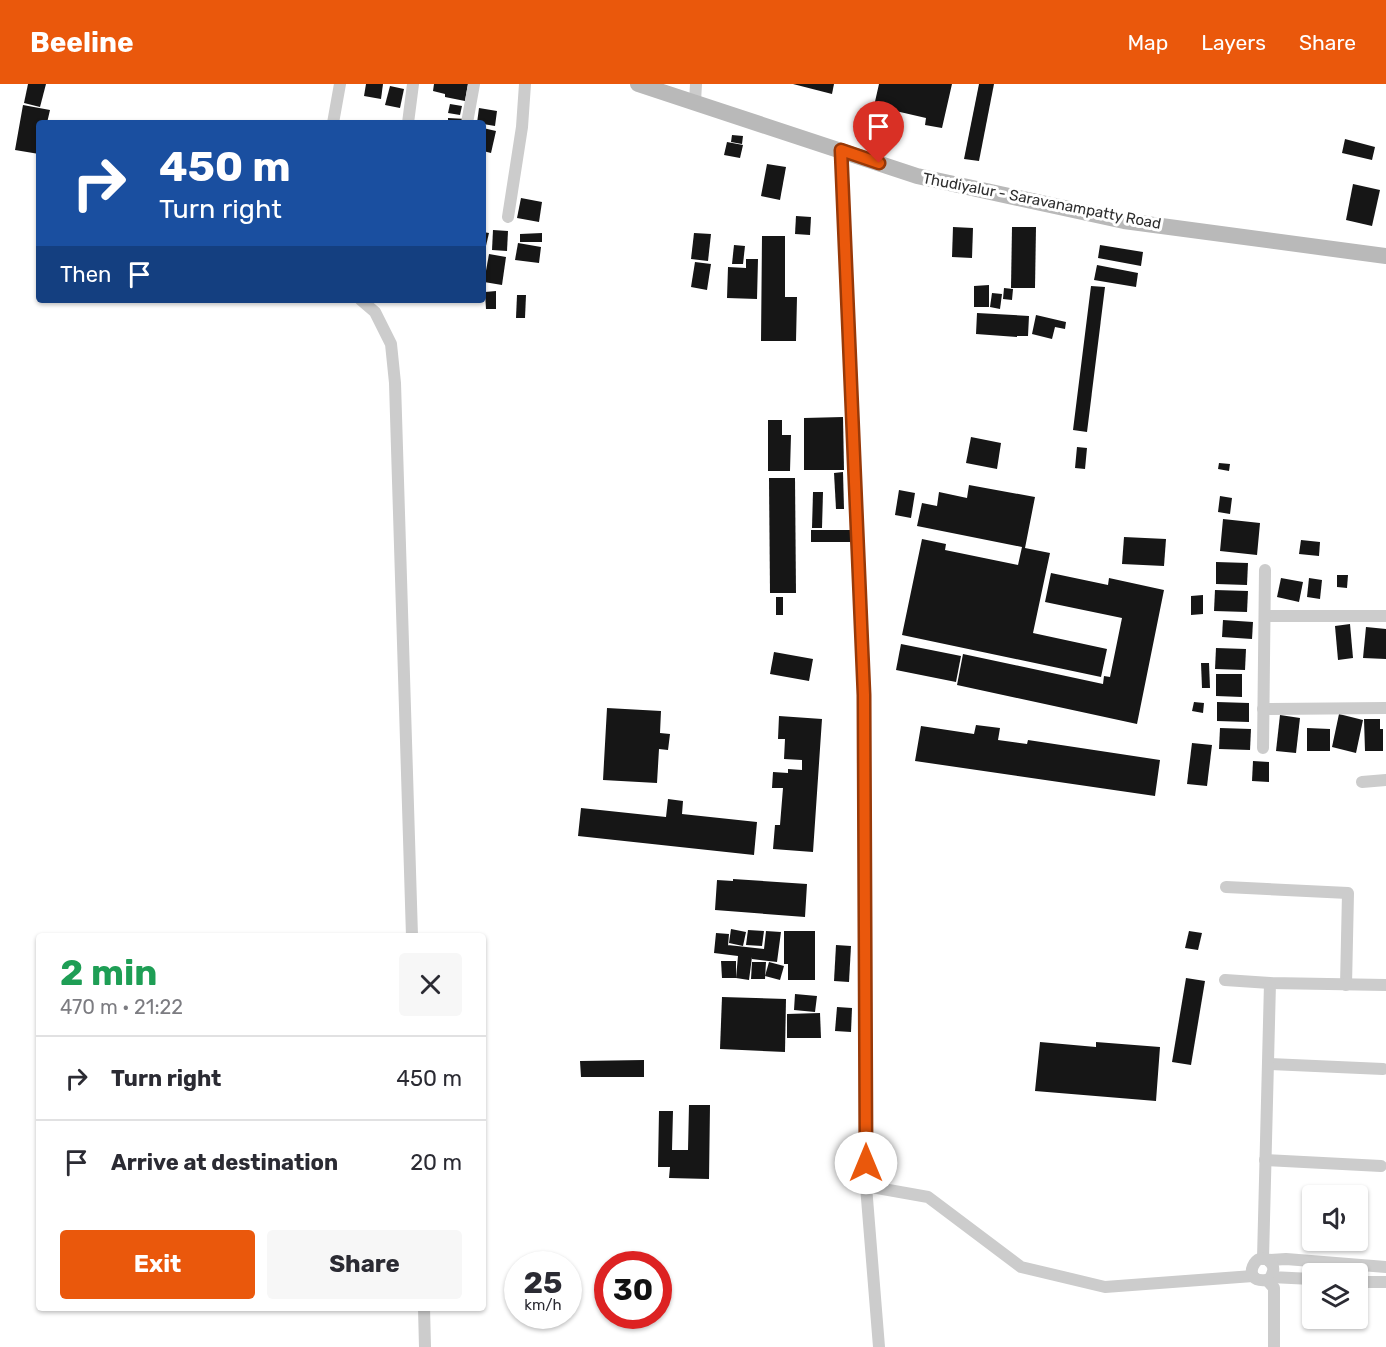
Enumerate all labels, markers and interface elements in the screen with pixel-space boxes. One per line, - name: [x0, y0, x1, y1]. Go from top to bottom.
- text: Beeline: [30, 26, 134, 59]
- text: Map: [1127, 30, 1168, 55]
- text: Layers: [1201, 30, 1266, 55]
- text: Share: [1299, 30, 1356, 55]
- pin: [853, 101, 904, 163]
- icon: arrive: [862, 110, 895, 143]
- text: 450 m: [159, 142, 291, 192]
- icon: right: [60, 144, 138, 222]
- street label: Thudiyalur - Saravanampatty Road: [921, 169, 1163, 233]
- text: Turn right: [159, 193, 282, 225]
- icon: arrive: [123, 258, 156, 291]
- text: Then: [60, 261, 111, 288]
- text: 2 min: [60, 951, 158, 994]
- button: close: [399, 953, 462, 1016]
- text: 470 m · 21:22: [60, 995, 183, 1019]
- icon: right: [60, 1062, 93, 1095]
- text: Turn right: [111, 1065, 221, 1092]
- text: 450 m: [396, 1065, 462, 1092]
- position arrow: [834, 1131, 898, 1195]
- icon: arrive: [60, 1146, 93, 1179]
- text: Arrive at destination: [111, 1149, 338, 1176]
- text: 20 m: [410, 1149, 462, 1176]
- map controls: [1302, 1185, 1368, 1329]
- button: sound: [1302, 1185, 1368, 1251]
- button: Exit: [60, 1230, 255, 1299]
- button: Share: [267, 1230, 462, 1299]
- speed limit sign: 30: [594, 1251, 672, 1329]
- button: layers: [1302, 1263, 1368, 1329]
- text: 25: [524, 1265, 562, 1301]
- text: km/h: [524, 1296, 562, 1314]

